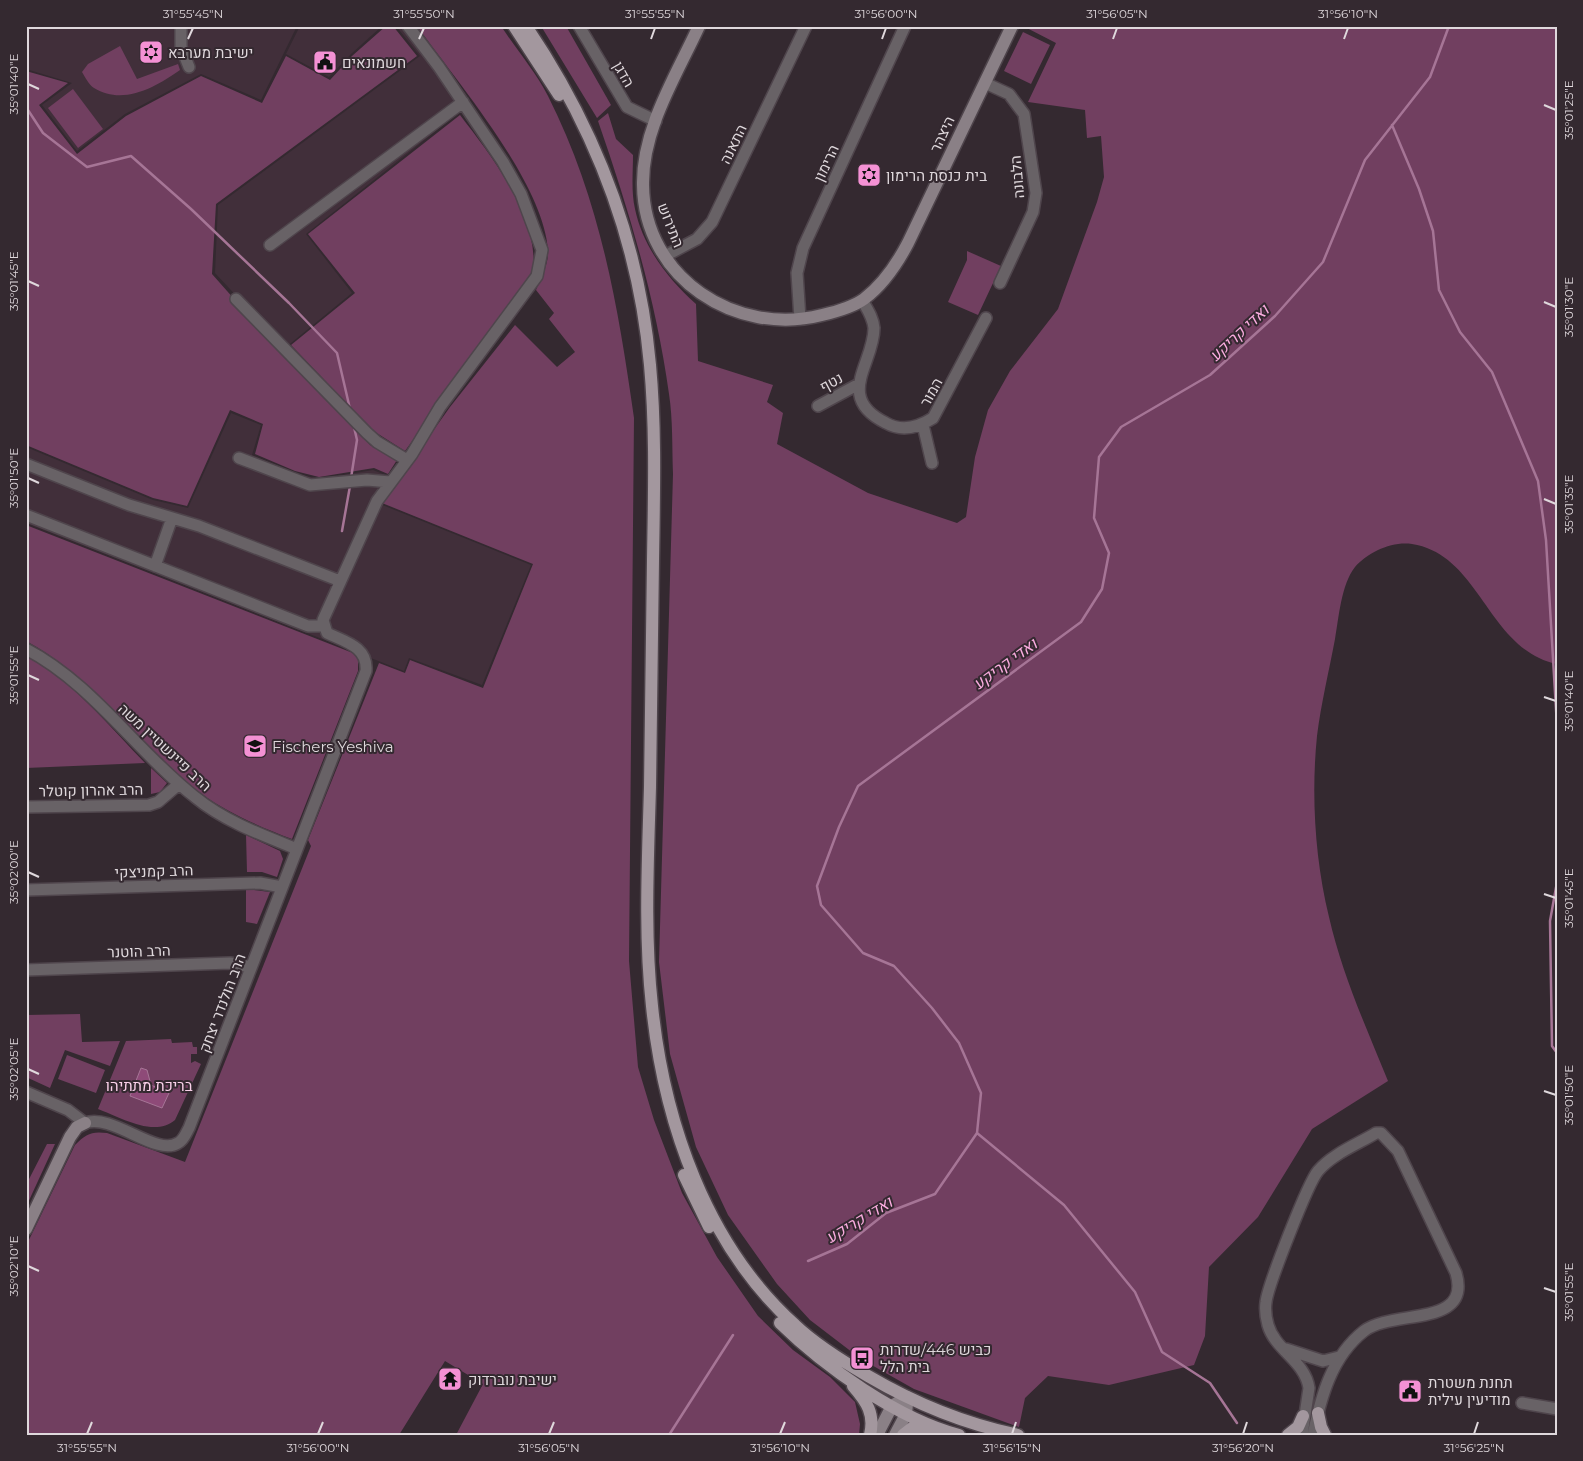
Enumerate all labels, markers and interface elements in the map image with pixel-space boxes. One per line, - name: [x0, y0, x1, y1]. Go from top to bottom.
- text: 31°55'45"N: [163, 6, 223, 21]
- text: 31°55'50"N: [393, 6, 455, 21]
- text: 31°55'55"N: [625, 6, 685, 21]
- text: 31°56'00"N: [855, 6, 917, 21]
- text: 31°56'05"N: [1086, 6, 1148, 21]
- text: 31°56'10"N: [1318, 6, 1378, 21]
- synagogue icon: ישיבת מערבא: [138, 39, 164, 65]
- place label: ישיבת מערבא: [168, 43, 253, 62]
- public building icon: חשמונאים: [312, 49, 338, 75]
- text: 35°01'40"E: [6, 53, 21, 115]
- place label: חשמונאים: [342, 53, 406, 72]
- street label: הדגן: [609, 58, 639, 90]
- text: 35°01'25"E: [1561, 80, 1576, 140]
- street label: היצהר: [925, 113, 959, 155]
- street label: התאנה: [715, 121, 751, 167]
- street label: הרימון: [809, 141, 843, 185]
- street label: הלבונה: [1006, 155, 1028, 199]
- synagogue icon: בית כנסת הרימון: [856, 162, 882, 188]
- place label: בית כנסת הרימון: [886, 166, 987, 185]
- street label: התירוש: [653, 200, 689, 250]
- text: 35°01'45"E: [6, 251, 21, 311]
- text: 35°01'30"E: [1561, 277, 1576, 337]
- water label: ואדי קריקע: [1205, 300, 1274, 365]
- street label: נטף: [816, 368, 846, 396]
- street label: המור: [915, 374, 947, 410]
- text: 35°01'50"E: [6, 448, 21, 508]
- text: 35°01'35"E: [1561, 474, 1576, 534]
- water label: ואדי קריקע: [969, 634, 1042, 693]
- text: 35°01'55"E: [6, 645, 21, 705]
- text: 35°01'40"E: [1561, 670, 1576, 732]
- street label: הרב פיינשטיין משה: [114, 699, 216, 795]
- school or university icon: Fischers Yeshiva: [242, 733, 268, 759]
- place label: Fischers Yeshiva: [272, 737, 393, 756]
- street label: הרב אהרון קוטלר: [39, 780, 143, 800]
- text: 35°02'00"E: [6, 840, 21, 904]
- street label: הרב קמניצקי: [114, 860, 194, 882]
- text: 35°01'45"E: [1561, 868, 1576, 928]
- street label: הרב הוטנר: [107, 940, 171, 962]
- street label: הרב הולנדר יצחק: [194, 951, 250, 1055]
- text: 35°02'05"E: [6, 1038, 21, 1100]
- text: 35°01'50"E: [1561, 1065, 1576, 1125]
- park label: בריכת מתתיהו: [105, 1076, 193, 1095]
- water label: ואדי קריקע: [822, 1192, 897, 1247]
- text: 35°02'10"E: [6, 1236, 21, 1296]
- text: 35°01'55"E: [1561, 1262, 1576, 1322]
- place label: כביש 446/שדרות בית הלל: [880, 1340, 991, 1376]
- bus stop icon: כביש 446/שדרות בית הלל: [849, 1345, 875, 1371]
- temple icon: ישיבת נוברדוק: [437, 1366, 463, 1392]
- place label: ישיבת נוברדוק: [468, 1370, 557, 1389]
- place label: תחנת משטרת מודיעין עילית: [1428, 1373, 1513, 1409]
- public building icon: תחנת משטרת מודיעין עילית: [1397, 1378, 1423, 1404]
- text: 31°55'55"N: [57, 1440, 117, 1455]
- text: 31°56'00"N: [287, 1440, 349, 1455]
- text: 31°56'05"N: [518, 1440, 580, 1455]
- text: 31°56'10"N: [750, 1440, 810, 1455]
- text: 31°56'15"N: [983, 1440, 1041, 1455]
- text: 31°56'20"N: [1212, 1440, 1274, 1455]
- text: 31°56'25"N: [1444, 1440, 1504, 1455]

